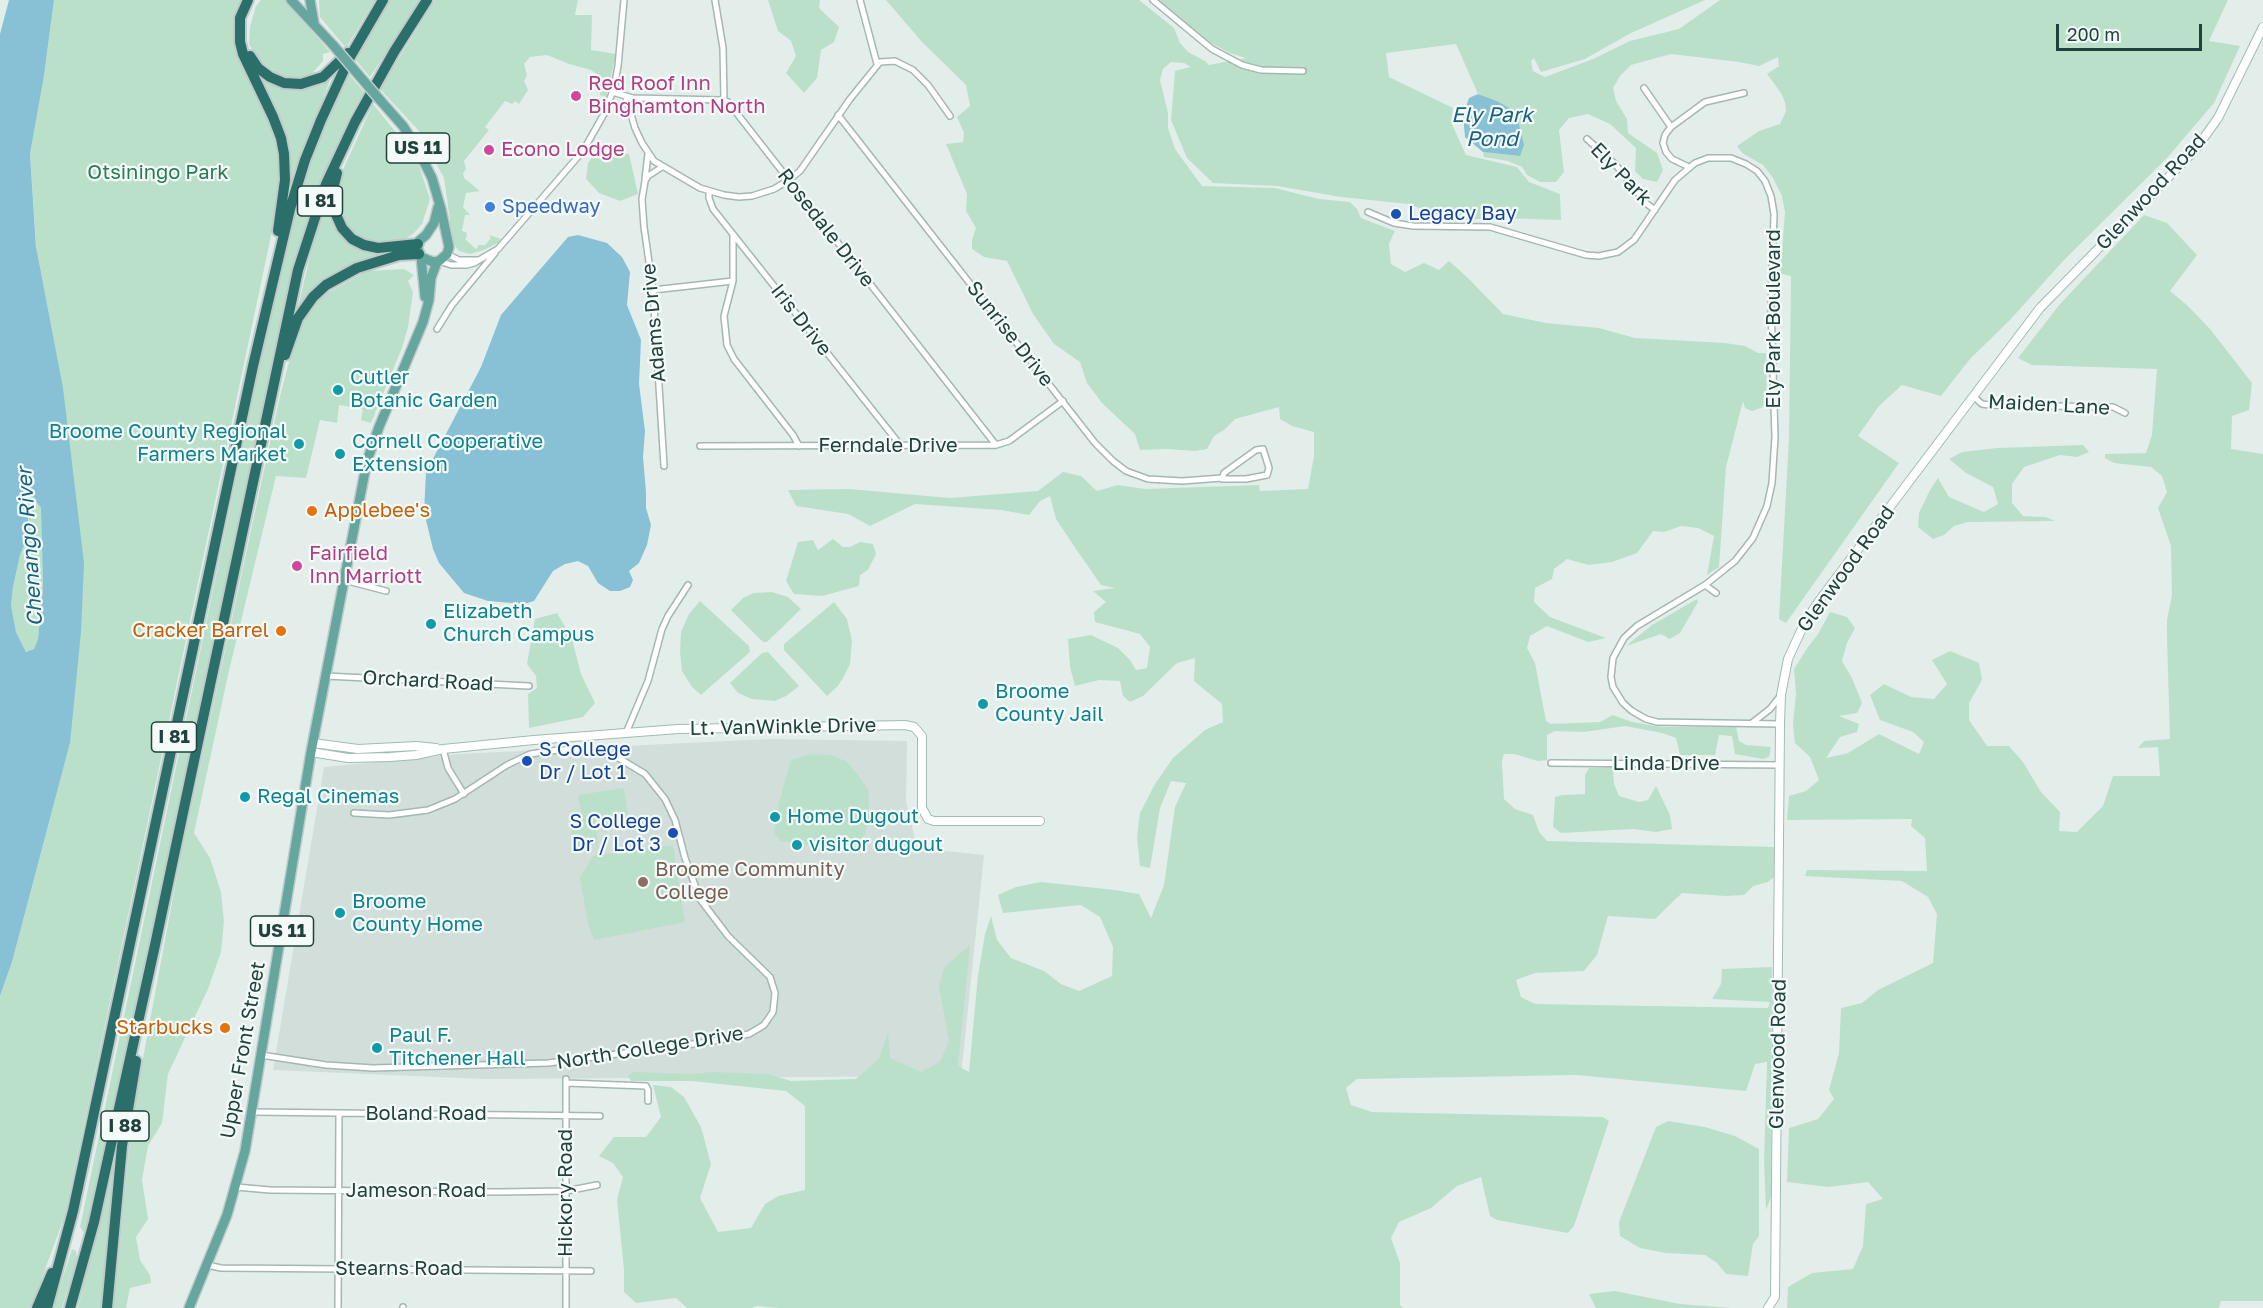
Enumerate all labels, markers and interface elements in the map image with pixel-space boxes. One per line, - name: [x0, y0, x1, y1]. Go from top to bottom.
- scale bar: [2059, 12, 2204, 50]
- text: 200 m: [2067, 23, 2120, 45]
- place label: Red Roof Inn Binghamton North: [588, 72, 765, 119]
- marker: Red Roof Inn Binghamton North: [569, 89, 583, 103]
- water label: Ely Park Pond: [1451, 102, 1533, 152]
- street label: Glenwood Road: [2091, 129, 2211, 255]
- road number: US 11: [386, 133, 450, 163]
- place label: Econo Lodge: [501, 138, 625, 162]
- street label: Ely Park: [1585, 138, 1657, 210]
- marker: Econo Lodge: [482, 143, 496, 157]
- park label: Otsiningo Park: [87, 161, 229, 185]
- street label: Rosedale Drive: [772, 164, 880, 292]
- road number: I 81: [298, 186, 342, 216]
- place label: Speedway: [502, 195, 600, 219]
- marker: Speedway: [483, 200, 497, 214]
- place label: Legacy Bay: [1408, 202, 1517, 226]
- marker: Legacy Bay: [1389, 207, 1403, 221]
- street label: Ely Park Boulevard: [1762, 229, 1786, 409]
- street label: Adams Drive: [637, 262, 671, 384]
- street label: Sunrise Drive: [961, 277, 1059, 391]
- street label: Iris Drive: [766, 279, 836, 361]
- place label: Cutler Botanic Garden: [350, 366, 497, 413]
- marker: Cutler Botanic Garden: [331, 383, 345, 397]
- street label: Maiden Lane: [1988, 390, 2110, 420]
- place label: Broome County Regional Farmers Market: [49, 420, 287, 467]
- place label: Cornell Cooperative Extension: [352, 430, 543, 477]
- street label: Ferndale Drive: [818, 434, 958, 458]
- marker: Broome County Regional Farmers Market: [292, 437, 306, 451]
- marker: Cornell Cooperative Extension: [333, 447, 347, 461]
- water label: Chenango River: [12, 467, 48, 627]
- place label: Applebee's: [324, 499, 430, 523]
- street label: Glenwood Road: [1792, 501, 1900, 637]
- marker: Applebee's: [305, 504, 319, 518]
- place label: Fairfield Inn Marriott: [309, 542, 422, 589]
- marker: Fairfield Inn Marriott: [290, 559, 304, 573]
- place label: Elizabeth Church Campus: [443, 600, 594, 647]
- marker: Elizabeth Church Campus: [424, 617, 438, 631]
- place label: Cracker Barrel: [132, 619, 269, 643]
- marker: Cracker Barrel: [274, 624, 288, 638]
- street label: Orchard Road: [362, 666, 494, 696]
- place label: Broome County Jail: [995, 680, 1104, 727]
- marker: Broome County Jail: [976, 697, 990, 711]
- street label: Lt. VanWinkle Drive: [689, 713, 877, 741]
- road number: I 81: [152, 722, 196, 752]
- place label: S College Dr / Lot 1: [539, 738, 630, 785]
- street label: Linda Drive: [1612, 752, 1720, 776]
- marker: S College Dr / Lot 1: [520, 754, 534, 768]
- place label: Regal Cinemas: [257, 785, 399, 809]
- marker: Regal Cinemas: [238, 790, 252, 804]
- place label: Home Dugout: [787, 805, 919, 829]
- place label: S College Dr / Lot 3: [570, 810, 661, 857]
- marker: Home Dugout: [768, 810, 782, 824]
- marker: S College Dr / Lot 3: [666, 826, 680, 840]
- place label: visitor dugout: [809, 833, 943, 857]
- marker: visitor dugout: [790, 838, 804, 852]
- place label: Broome Community College: [655, 858, 845, 905]
- marker: Broome Community College: [636, 875, 650, 889]
- place label: Broome County Home: [352, 890, 483, 937]
- marker: Broome County Home: [333, 906, 347, 920]
- road number: US 11: [250, 916, 314, 946]
- street label: Upper Front Street: [216, 960, 270, 1140]
- street label: Glenwood Road: [1765, 979, 1791, 1129]
- place label: Starbucks: [116, 1016, 213, 1040]
- marker: Starbucks: [218, 1021, 232, 1035]
- street label: North College Drive: [555, 1021, 745, 1075]
- place label: Paul F. Titchener Hall: [389, 1024, 526, 1071]
- marker: Paul F. Titchener Hall: [370, 1041, 384, 1055]
- street label: Boland Road: [365, 1102, 487, 1126]
- road number: I 88: [101, 1111, 149, 1141]
- street label: Hickory Road: [554, 1129, 578, 1257]
- street label: Jameson Road: [346, 1179, 486, 1203]
- street label: Stearns Road: [335, 1257, 463, 1281]

